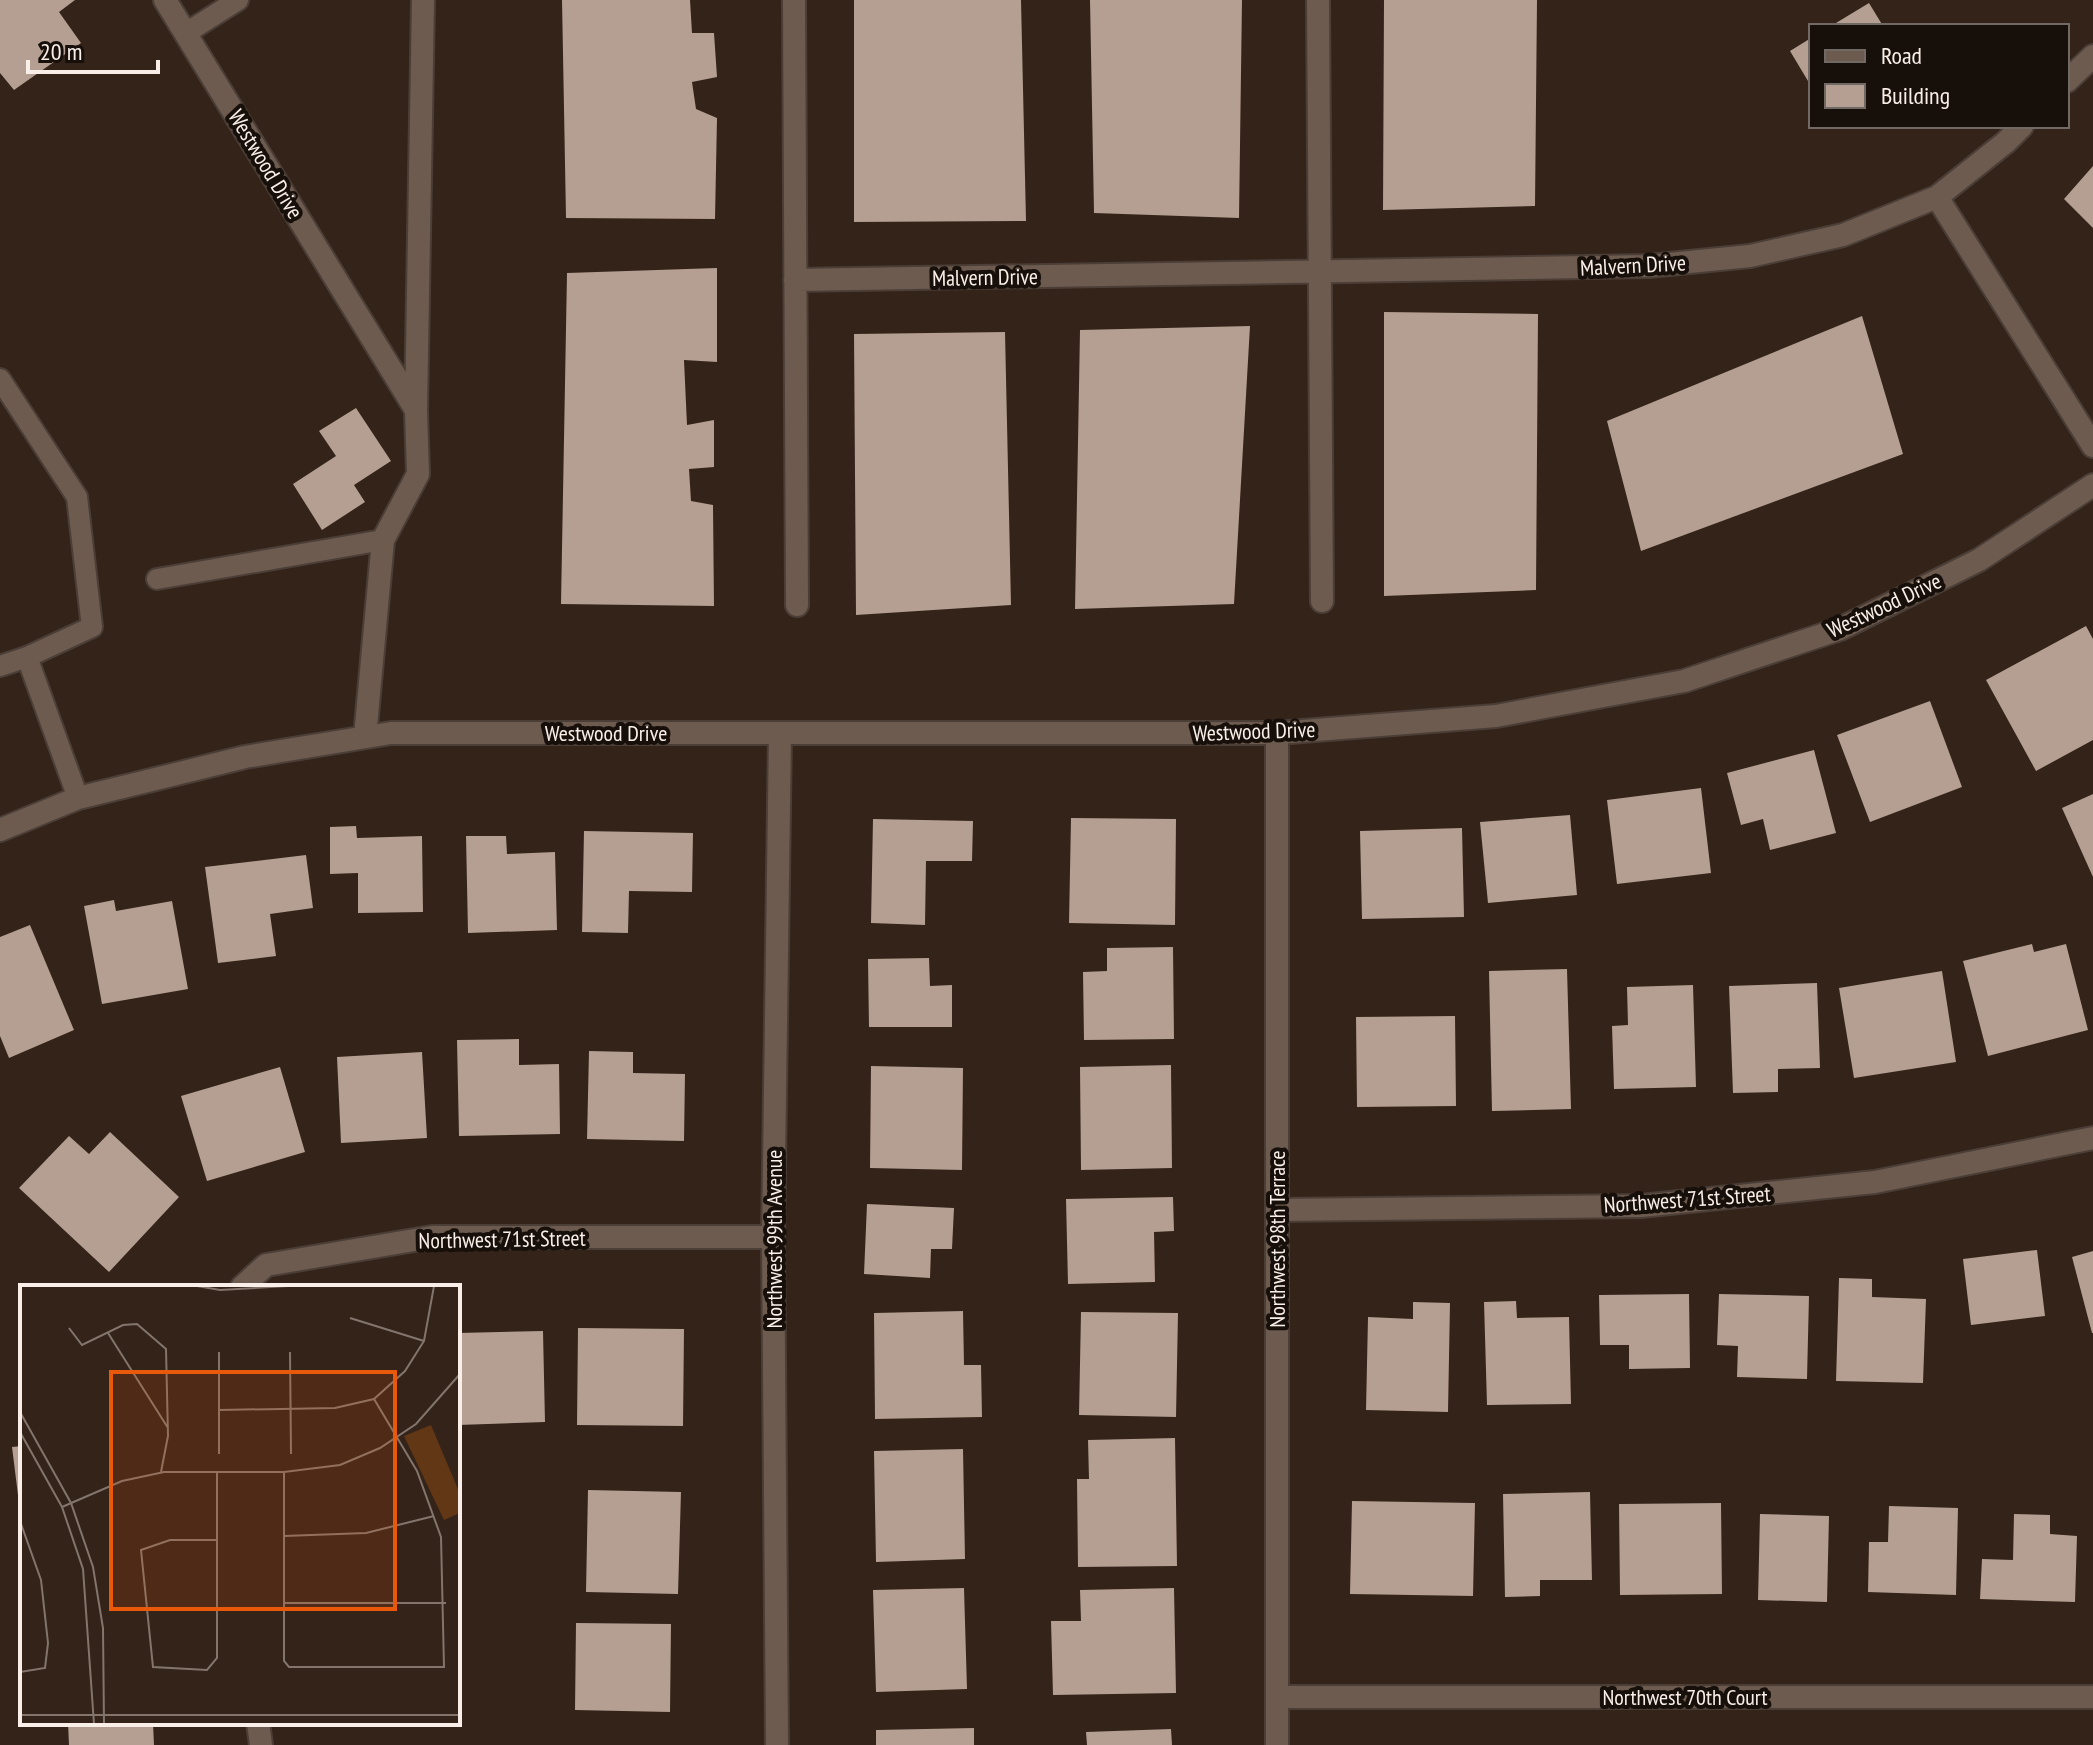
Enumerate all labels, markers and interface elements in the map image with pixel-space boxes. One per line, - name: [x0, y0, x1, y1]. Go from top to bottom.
- scale bar: [28, 24, 158, 74]
- legend: [1809, 24, 2069, 128]
- text: 20 m: [40, 36, 82, 67]
- text: Road: [1881, 40, 1922, 71]
- text: Building: [1881, 80, 1950, 111]
- street label: Westwood Drive: [222, 104, 310, 224]
- street label: Malvern Drive: [1579, 248, 1687, 282]
- street label: Malvern Drive: [932, 262, 1038, 292]
- street label: Westwood Drive: [1823, 566, 1945, 644]
- street label: Westwood Drive: [1192, 715, 1316, 747]
- street label: Westwood Drive: [545, 719, 667, 747]
- street label: Northwest 99th Avenue: [760, 1150, 788, 1328]
- street label: Northwest 98th Terrace: [1263, 1150, 1291, 1328]
- street label: Northwest 71st Street: [1603, 1179, 1771, 1219]
- street label: Northwest 71st Street: [418, 1224, 586, 1254]
- inset map: [20, 1285, 460, 1725]
- street label: Northwest 70th Court: [1603, 1683, 1767, 1711]

